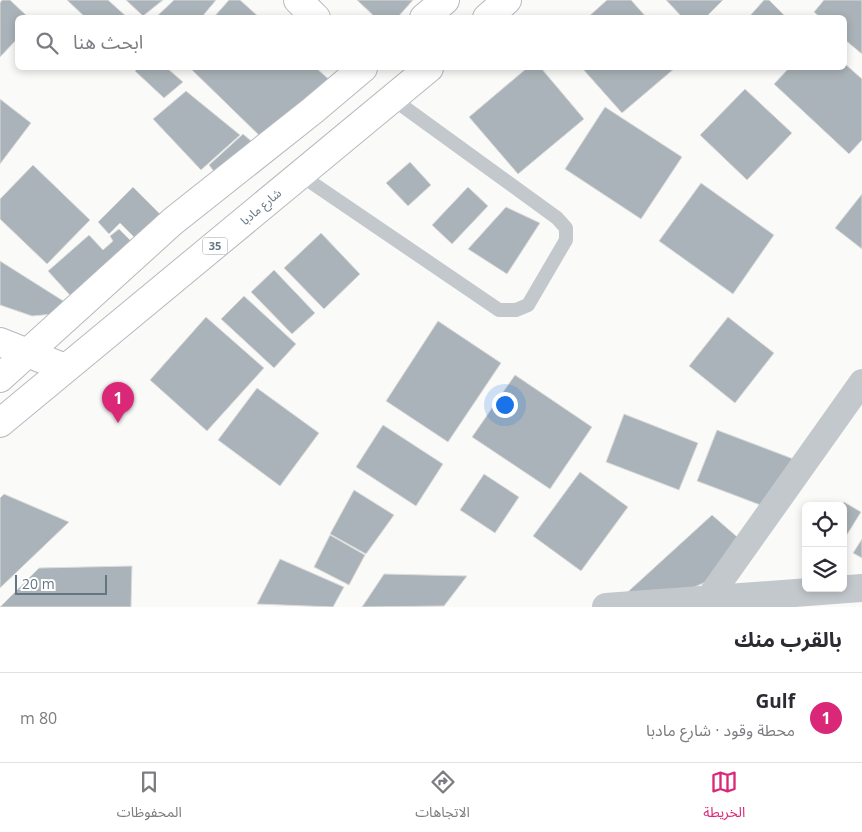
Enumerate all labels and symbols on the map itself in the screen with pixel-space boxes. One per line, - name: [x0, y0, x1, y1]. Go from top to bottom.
- street label: شارع مادبا: [237, 184, 285, 230]
- road number: 35: [202, 238, 228, 255]
- pin: 1: [102, 382, 134, 423]
- your location: [492, 392, 518, 418]
- scale bar: [15, 572, 108, 595]

